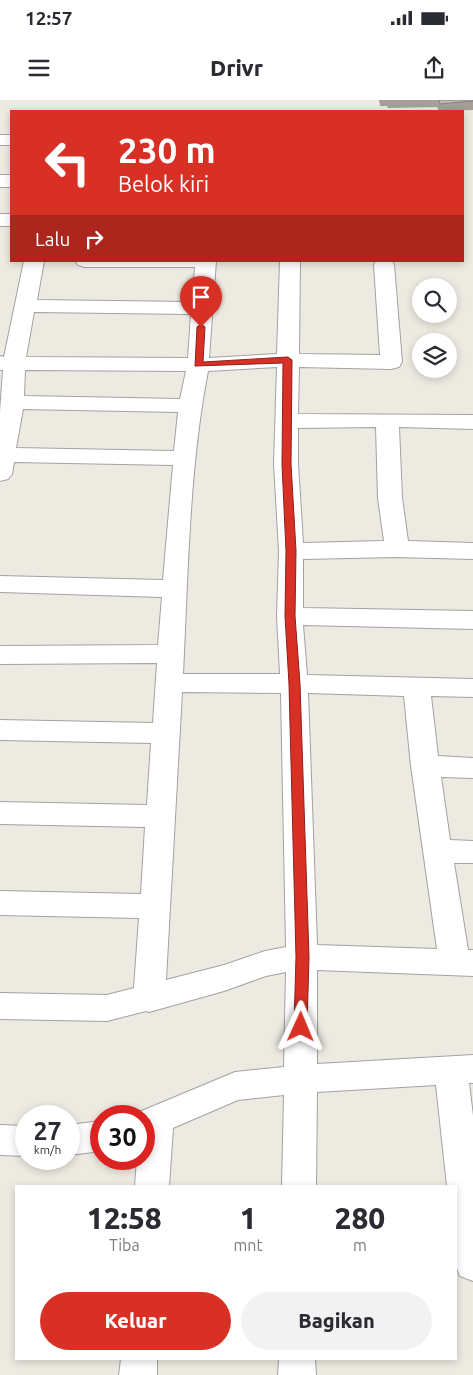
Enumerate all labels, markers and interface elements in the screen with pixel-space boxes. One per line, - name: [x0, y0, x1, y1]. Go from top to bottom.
- text: 12:57: [25, 7, 73, 29]
- icon: menu: [25, 54, 53, 82]
- icon: share: [420, 54, 448, 82]
- text: Drivr: [210, 55, 263, 80]
- icon: left: [35, 130, 100, 195]
- text: 230 m: [118, 130, 216, 170]
- text: Belok kiri: [118, 171, 209, 196]
- icon: right: [80, 225, 108, 253]
- text: Lalu: [35, 228, 70, 250]
- pin: [180, 276, 222, 327]
- map controls: [412, 278, 457, 378]
- button: search: [412, 278, 457, 323]
- icon: arrive: [187, 283, 215, 311]
- button: layers: [412, 333, 457, 378]
- position arrow: [274, 1000, 326, 1052]
- speed limit sign: 30: [90, 1105, 155, 1170]
- text: 27: [33, 1117, 62, 1145]
- text: km/h: [34, 1143, 61, 1156]
- text: 12:58: [87, 1201, 162, 1235]
- text: 1: [240, 1201, 257, 1235]
- text: 280: [335, 1201, 385, 1235]
- text: Tiba: [109, 1236, 140, 1254]
- text: mnt: [234, 1236, 263, 1254]
- text: m: [353, 1236, 367, 1254]
- button: Keluar: [40, 1292, 231, 1350]
- button: Bagikan: [241, 1292, 432, 1350]

